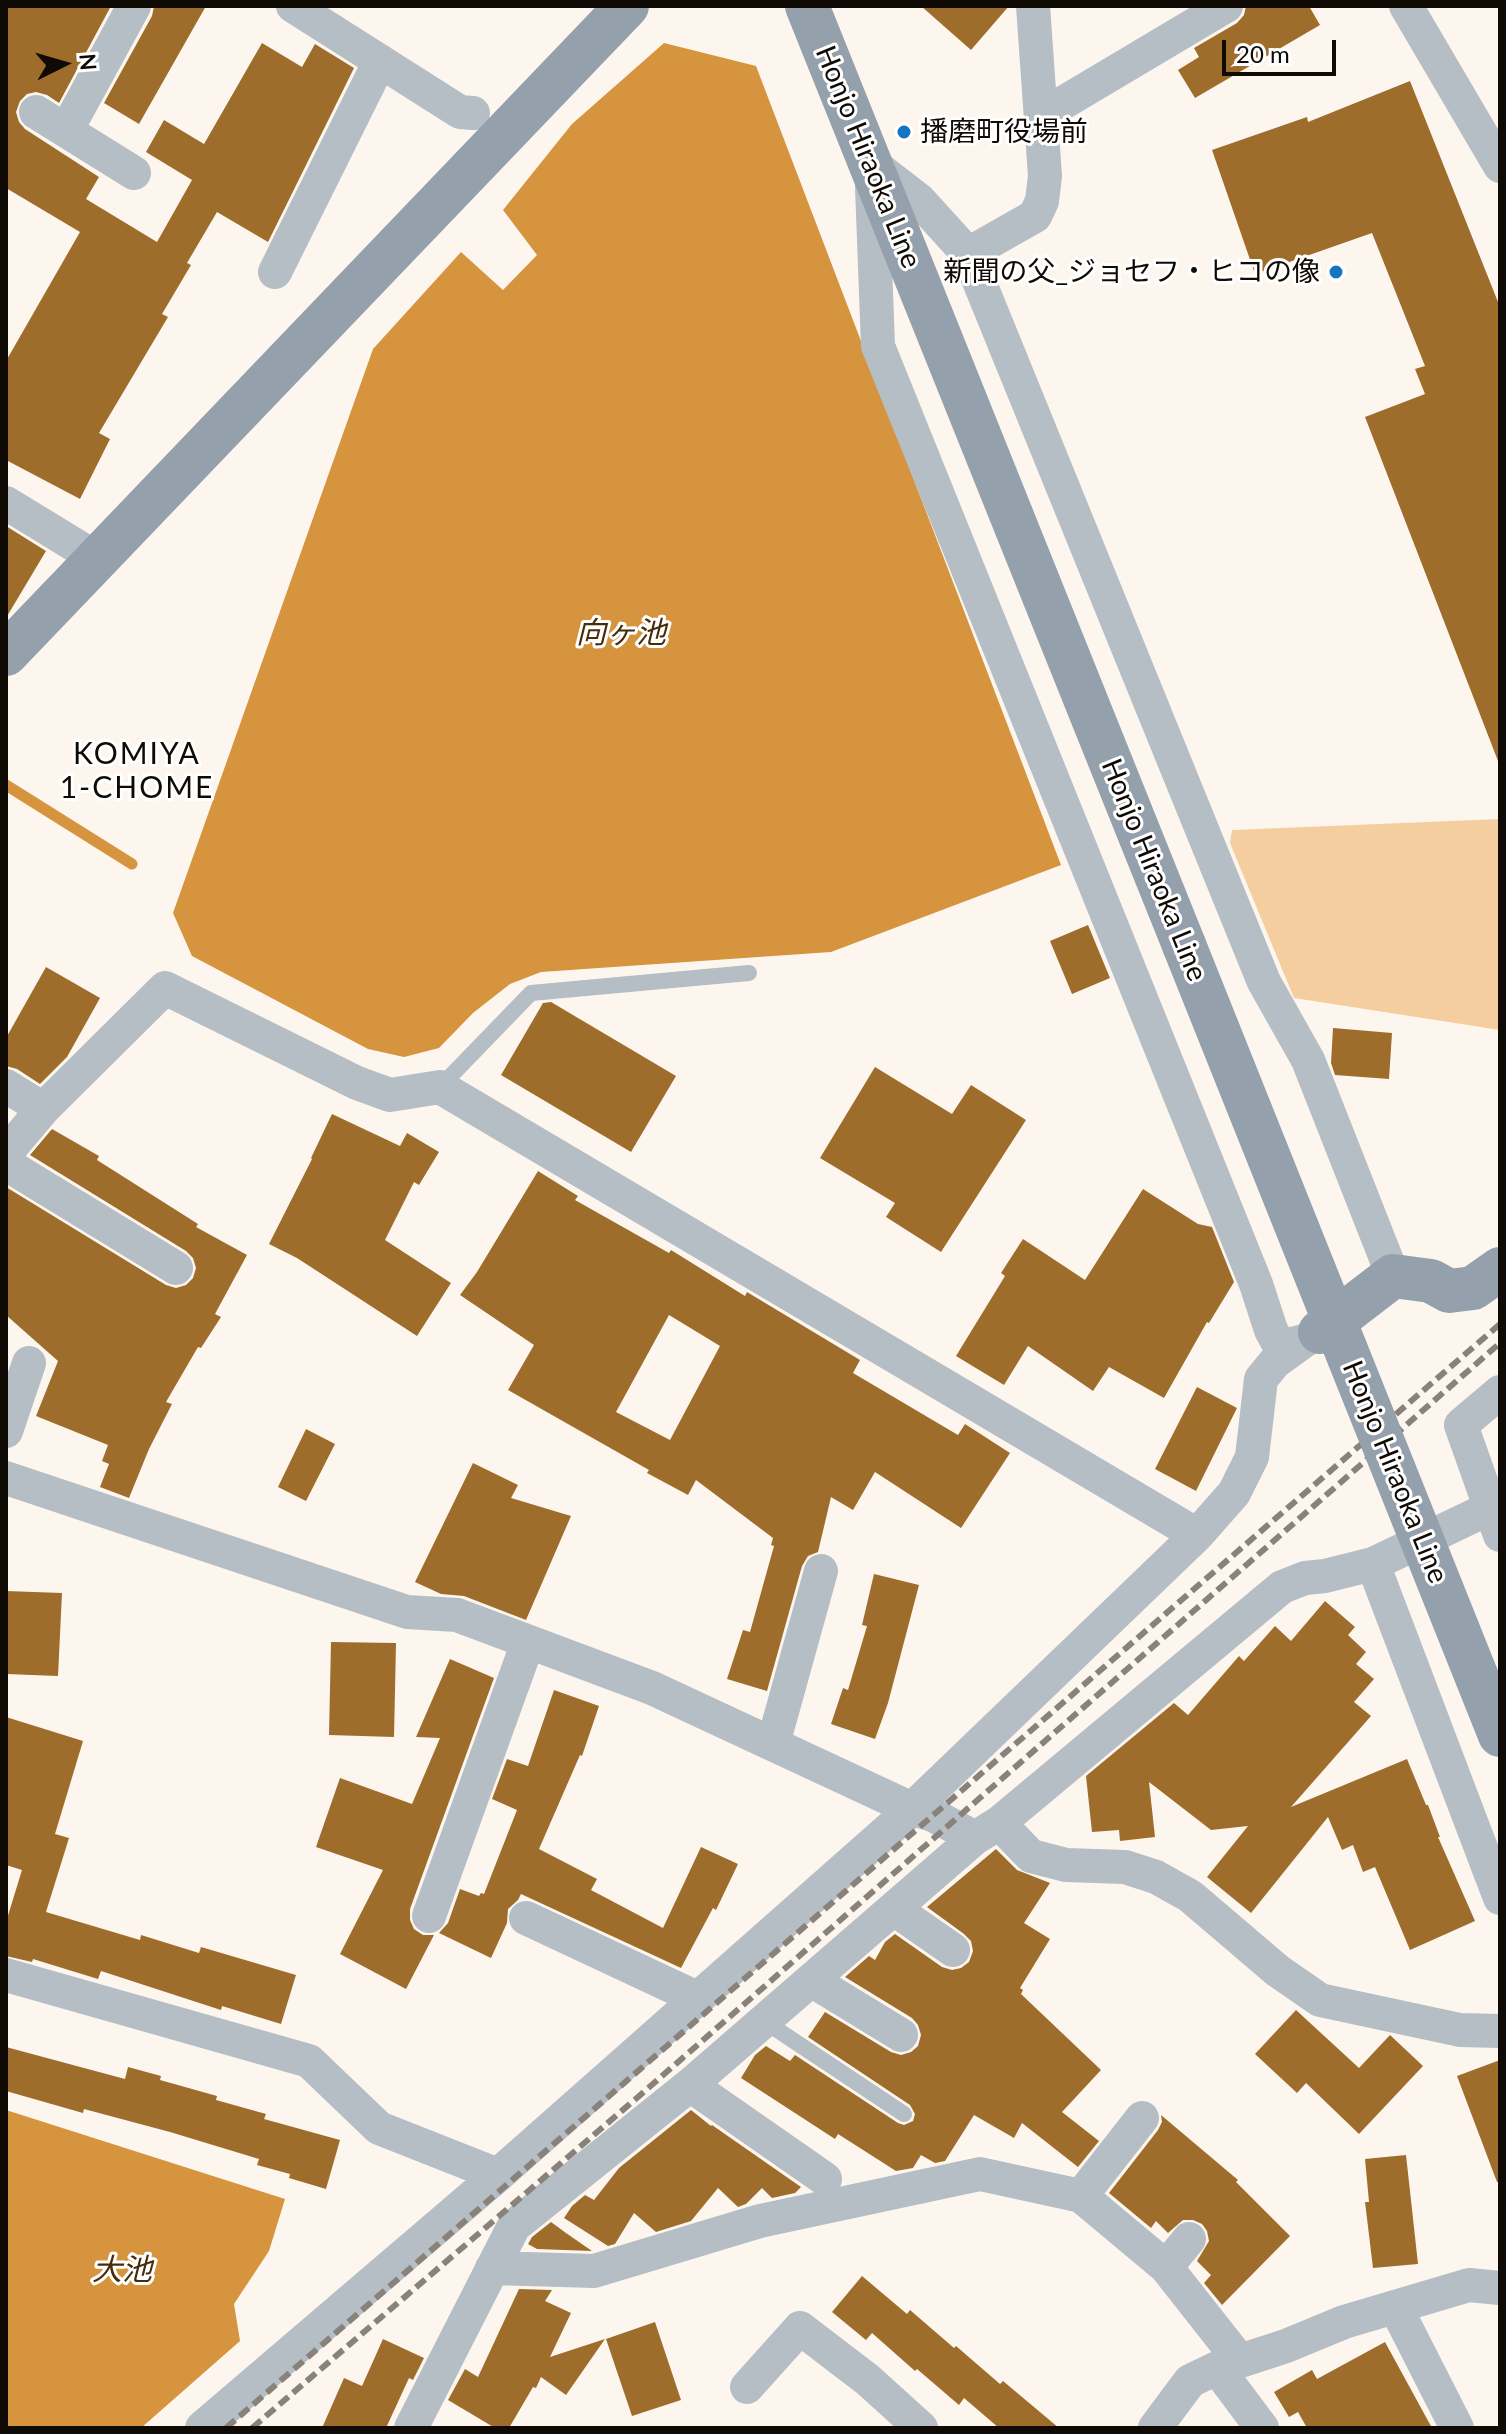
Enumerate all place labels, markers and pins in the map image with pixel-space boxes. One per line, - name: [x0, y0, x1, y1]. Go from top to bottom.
- place label: 播磨町役場前: [920, 115, 1088, 149]
- marker: 播磨町役場前: [895, 123, 913, 141]
- place label: 新聞の父_ジョセフ・ヒコの像: [943, 255, 1320, 289]
- marker: 新聞の父_ジョセフ・ヒコの像: [1327, 263, 1345, 281]

